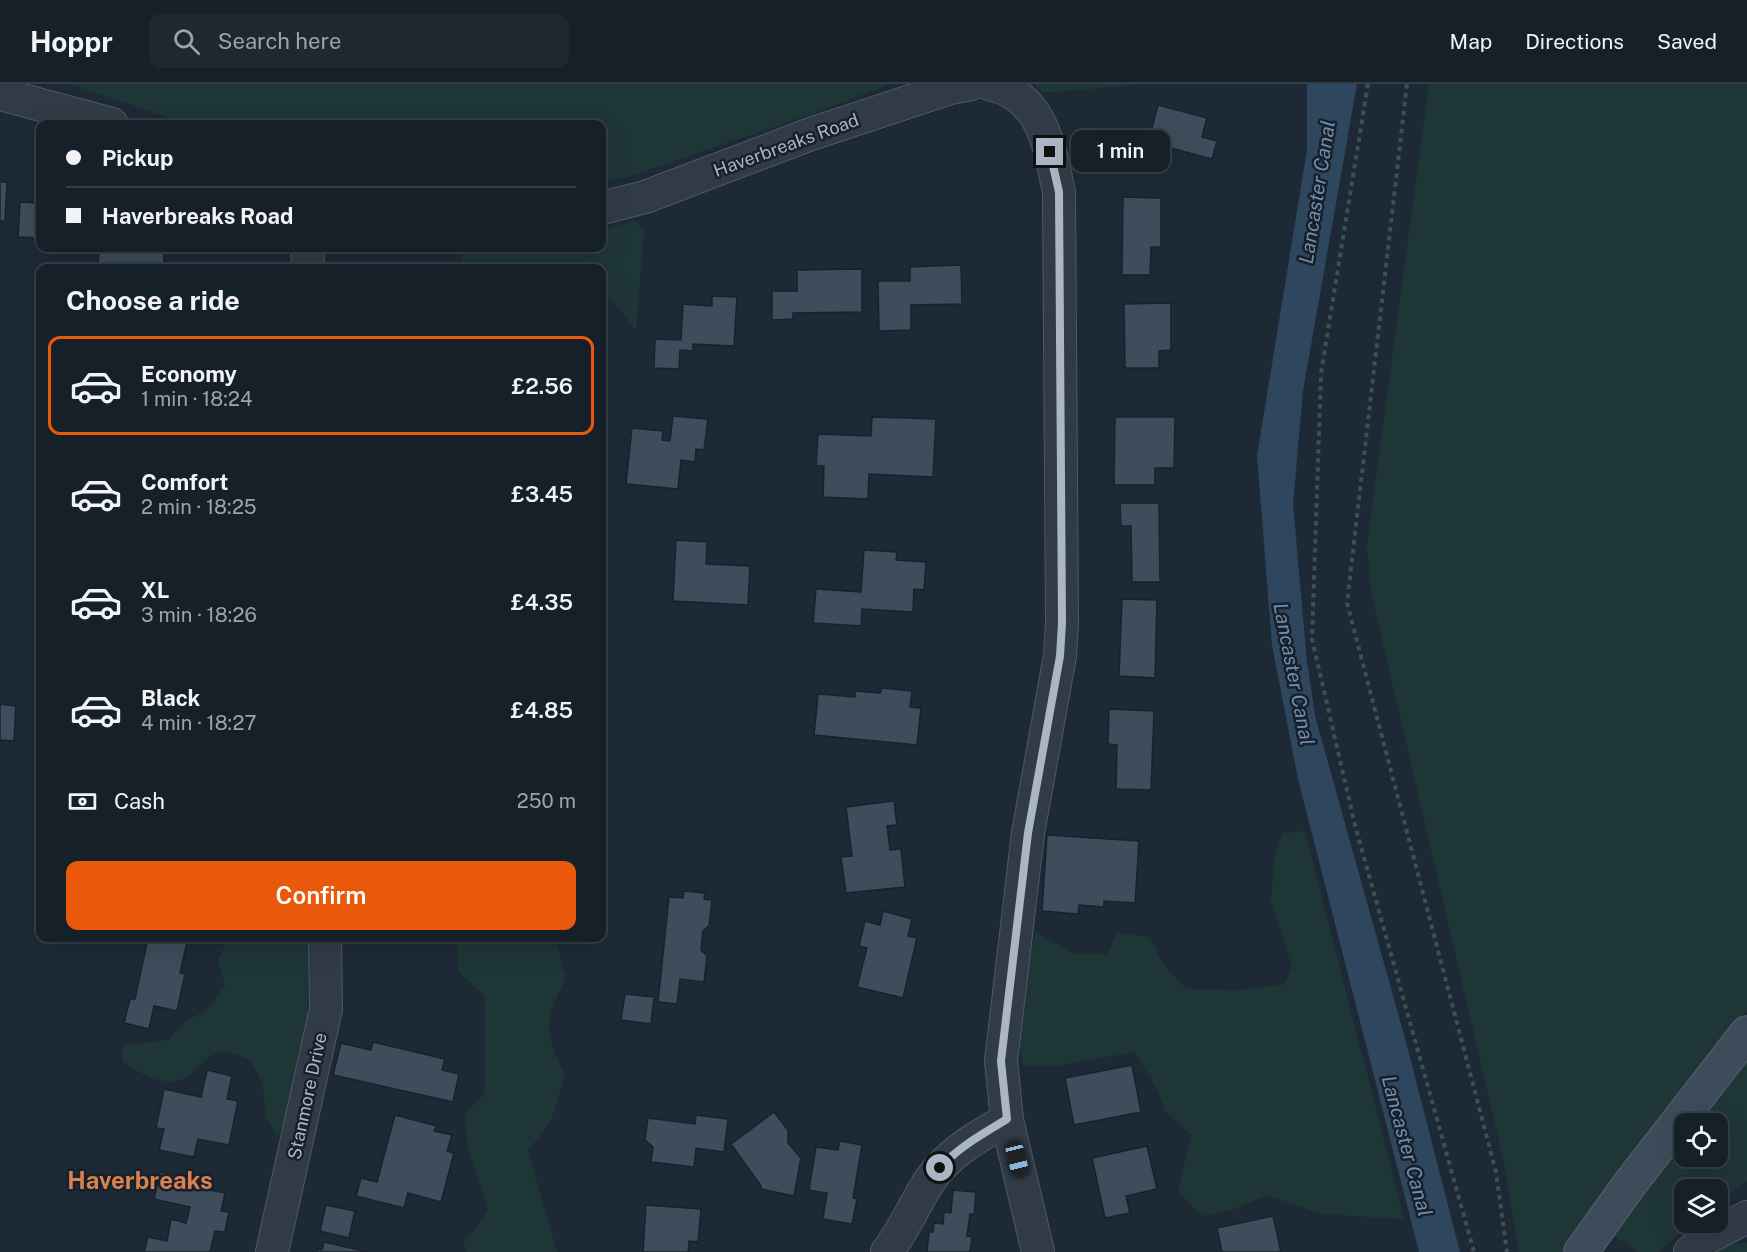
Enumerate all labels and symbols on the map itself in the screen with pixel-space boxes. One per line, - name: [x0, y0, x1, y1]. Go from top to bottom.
- street label: Haverbreaks Road: [710, 109, 862, 181]
- water label: Lancaster Canal: [1294, 119, 1340, 265]
- callout: 1 min: [1071, 131, 1170, 173]
- route end: [1036, 138, 1063, 165]
- water label: Lancaster Canal: [1268, 601, 1320, 747]
- street label: Stanmore Drive: [283, 1031, 331, 1161]
- water label: Lancaster Canal: [1377, 1073, 1437, 1219]
- car: [1004, 1139, 1030, 1179]
- route start: [926, 1154, 953, 1181]
- district label: Haverbreaks: [67, 1166, 213, 1194]

